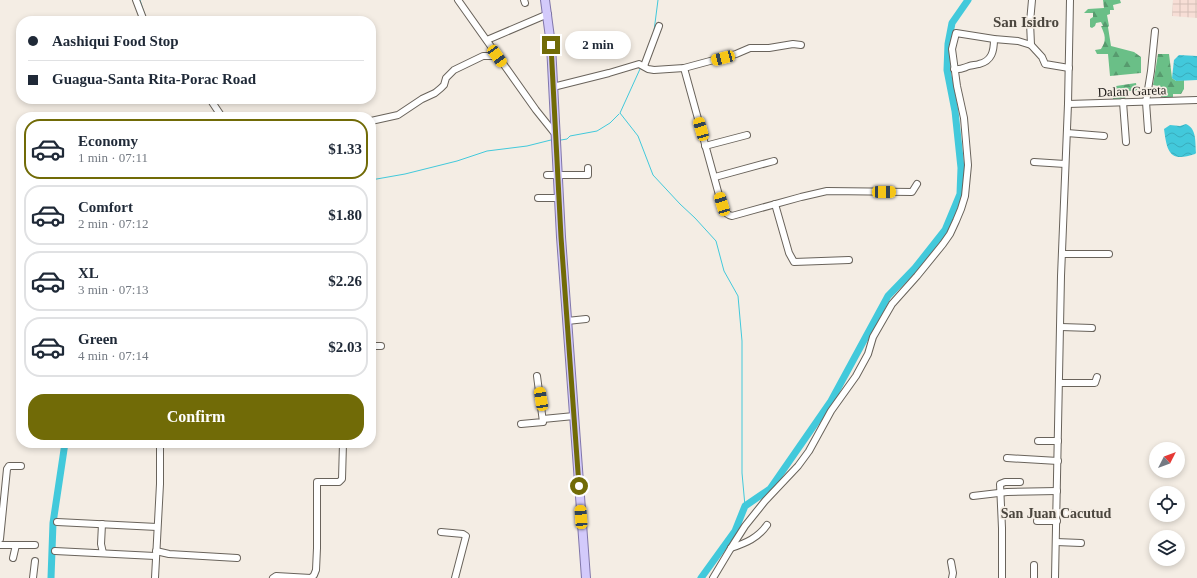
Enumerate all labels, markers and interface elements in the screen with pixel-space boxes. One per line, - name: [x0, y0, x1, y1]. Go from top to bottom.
- district label: San Isidro: [993, 14, 1059, 30]
- callout: 2 min: [565, 31, 631, 59]
- text: Aashiqui Food Stop: [52, 33, 179, 49]
- route end: [542, 36, 560, 54]
- text: 2 min: [582, 37, 614, 52]
- car: [485, 43, 509, 69]
- car: [710, 49, 736, 67]
- text: Guagua-Santa Rita-Porac Road: [52, 71, 256, 87]
- street label: Dalan Gareta: [1097, 82, 1167, 100]
- car: [692, 116, 710, 142]
- icon: car: [30, 131, 66, 167]
- text: Economy: [78, 133, 138, 149]
- text: $1.33: [328, 141, 362, 157]
- text: 1 min · 07:11: [78, 150, 148, 165]
- car: [872, 186, 896, 198]
- car: [713, 191, 731, 217]
- icon: car: [30, 197, 66, 233]
- text: Comfort: [78, 199, 133, 215]
- text: $1.80: [328, 207, 362, 223]
- text: 2 min · 07:12: [78, 216, 148, 231]
- icon: car: [30, 263, 66, 299]
- text: XL: [78, 265, 99, 281]
- text: $2.26: [328, 273, 362, 289]
- text: 3 min · 07:13: [78, 282, 148, 297]
- icon: car: [30, 329, 66, 365]
- text: Green: [78, 331, 118, 347]
- text: $2.03: [328, 339, 362, 355]
- text: 4 min · 07:14: [78, 348, 148, 363]
- car: [533, 386, 549, 412]
- button: Confirm: [28, 394, 364, 440]
- north arrow: [1149, 442, 1185, 478]
- map controls: [1149, 442, 1185, 566]
- route start: [570, 477, 588, 495]
- button: locate: [1149, 486, 1185, 522]
- car: [574, 505, 588, 529]
- district label: San Juan Cacutud: [1001, 506, 1111, 521]
- button: layers: [1149, 530, 1185, 566]

